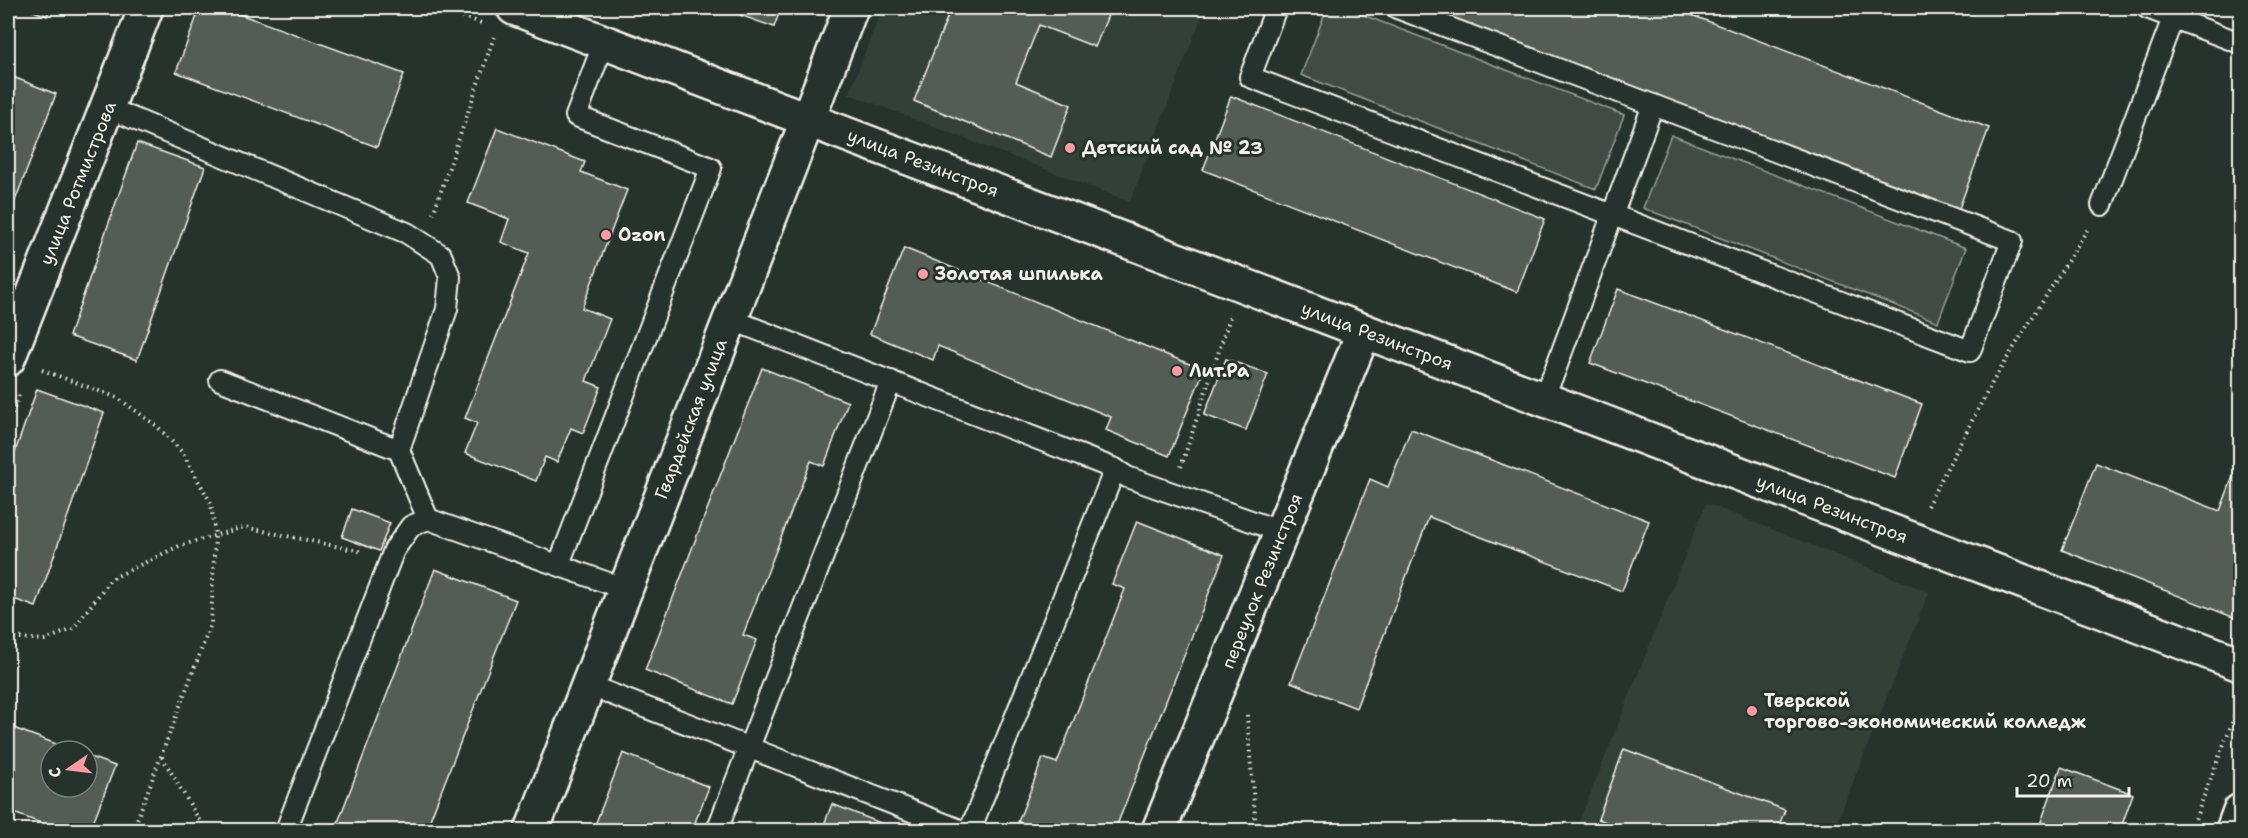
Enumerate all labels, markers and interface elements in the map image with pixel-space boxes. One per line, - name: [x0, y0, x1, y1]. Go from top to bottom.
- street label: улица Ротмистрова: [34, 98, 122, 268]
- street label: улица Резинстроя: [844, 123, 1002, 203]
- place label: Детский сад № 23: [1082, 136, 1263, 160]
- marker: Детский сад № 23: [1063, 141, 1077, 155]
- place label: Ozon: [618, 223, 665, 247]
- marker: Ozon: [599, 228, 613, 242]
- place label: Золотая шпилька: [935, 262, 1104, 286]
- marker: Золотая шпилька: [916, 267, 930, 281]
- street label: улица Резинстроя: [1298, 296, 1456, 376]
- street label: Гвардейская улица: [649, 335, 733, 503]
- place label: Лит.Ра: [1189, 359, 1250, 383]
- marker: Лит.Ра: [1170, 364, 1184, 378]
- street label: улица Резинстроя: [1753, 469, 1911, 549]
- street label: переулок Резинстроя: [1216, 490, 1308, 672]
- place label: Тверской торгово-экономический колледж: [1764, 689, 2087, 734]
- marker: Тверской торгово-экономический колледж: [1745, 704, 1759, 718]
- north arrow: [39, 739, 99, 799]
- scale bar: [2017, 760, 2130, 798]
- text: С: [44, 765, 66, 780]
- text: 20 m: [2026, 769, 2072, 793]

